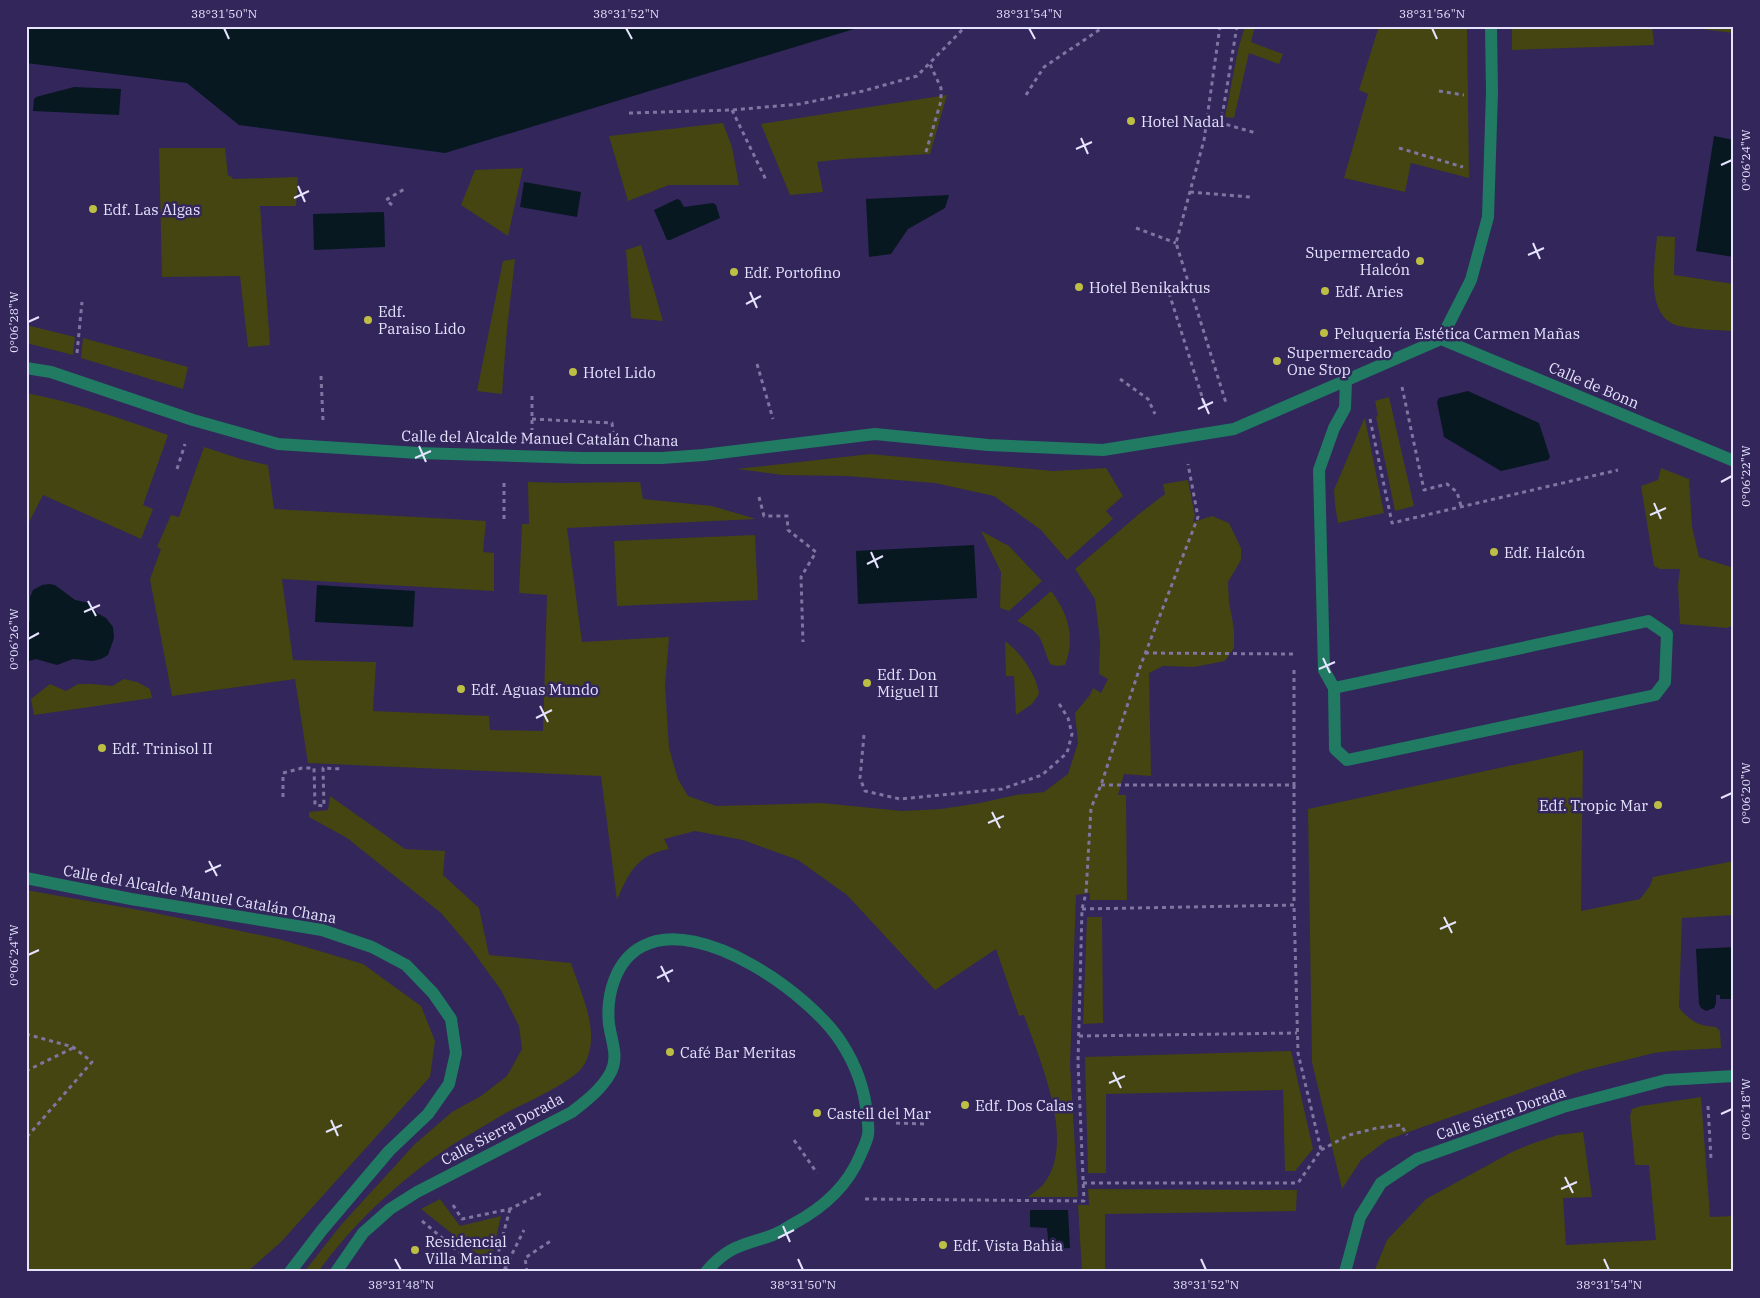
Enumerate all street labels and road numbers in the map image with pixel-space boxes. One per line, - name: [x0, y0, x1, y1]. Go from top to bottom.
- street label: Calle de Bonn: [1546, 357, 1643, 413]
- street label: Calle del Alcalde Manuel Catalán Chana: [401, 426, 679, 450]
- street label: Calle del Alcalde Manuel Catalán Chana: [62, 861, 338, 927]
- street label: Calle Sierra Dorada: [1434, 1082, 1568, 1144]
- street label: Calle Sierra Dorada: [437, 1089, 567, 1169]

